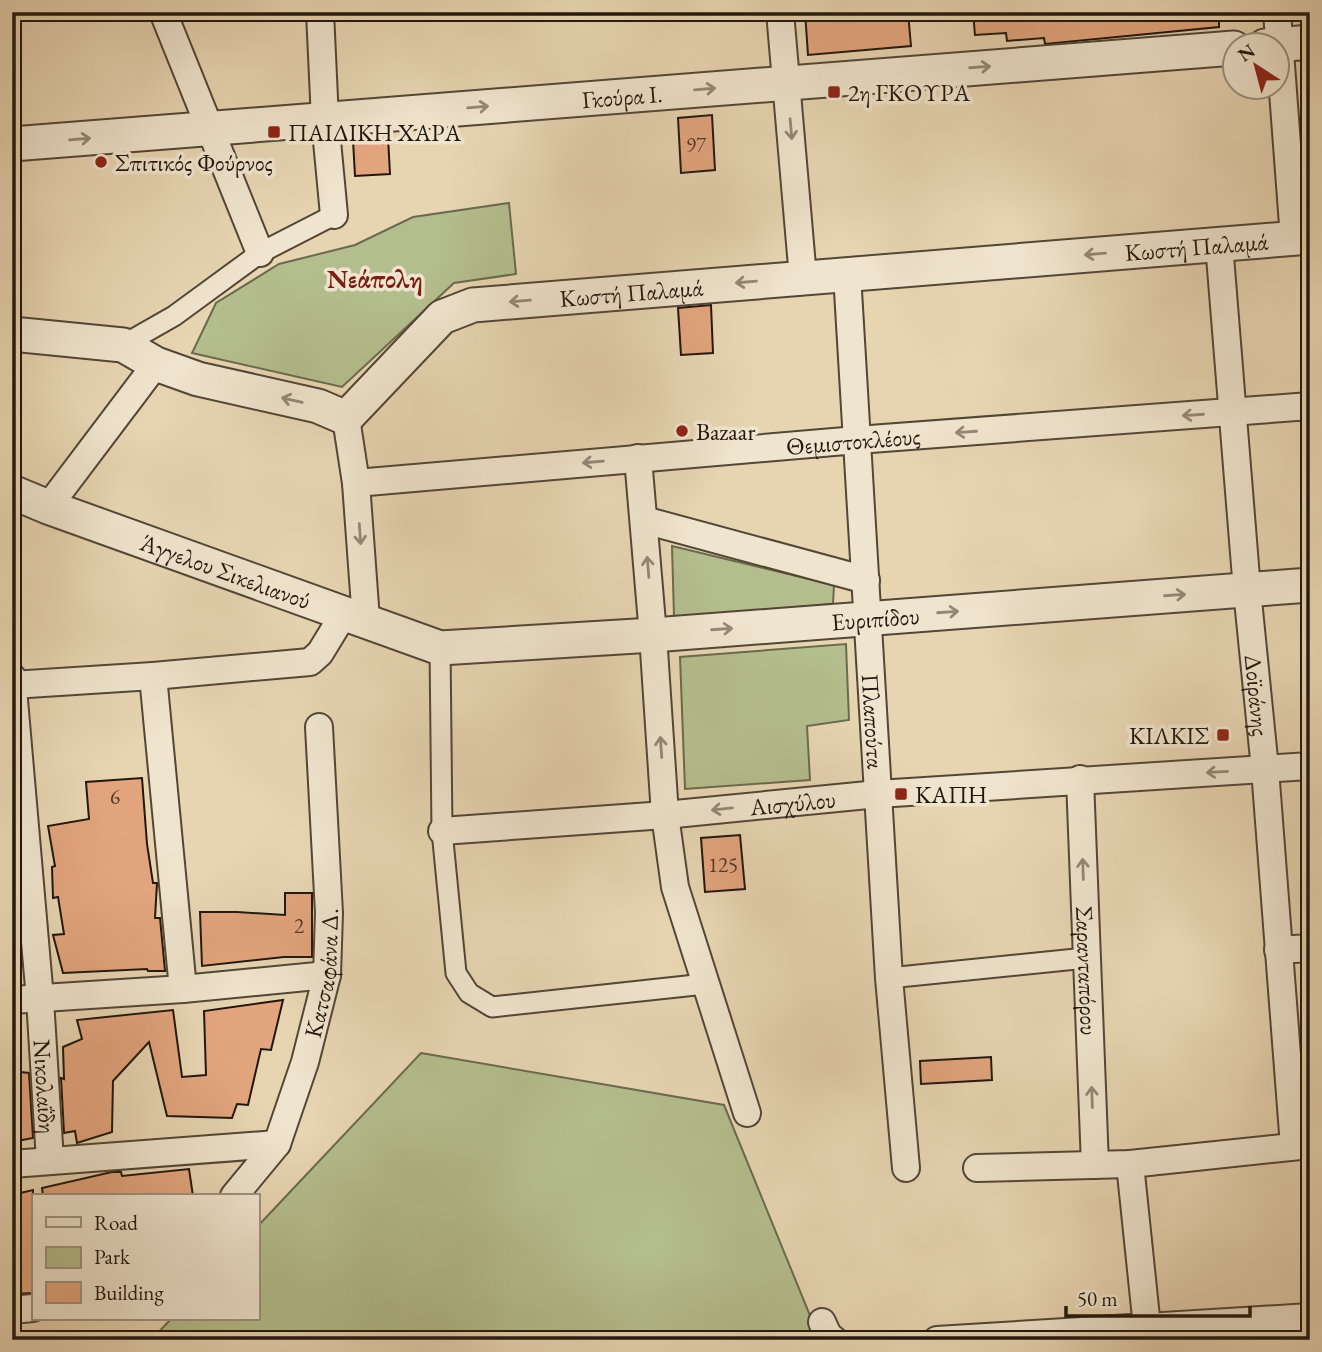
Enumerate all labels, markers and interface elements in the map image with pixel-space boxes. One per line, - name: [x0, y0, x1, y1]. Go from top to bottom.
- north arrow: [1220, 32, 1290, 102]
- text: N: [1233, 38, 1260, 67]
- one-way arrow: [969, 60, 991, 73]
- street label: Γκούρα Ι.: [581, 77, 664, 115]
- place label: 2η ΓΚΟΥΡΑ: [848, 77, 970, 108]
- one-way arrow: [693, 82, 716, 95]
- marker: 2η ΓΚΟΥΡΑ: [826, 84, 842, 100]
- one-way arrow: [466, 100, 489, 113]
- place label: ΠΑΙΔΙΚΗ ΧΑΡΑ: [288, 117, 461, 148]
- one-way arrow: [785, 117, 798, 140]
- marker: ΠΑΙΔΙΚΗ ΧΑΡΑ: [266, 124, 282, 140]
- house number: 97: [686, 131, 707, 158]
- one-way arrow: [68, 132, 91, 145]
- place label: Σπιτικός Φούρνος: [115, 147, 273, 178]
- marker: Σπιτικός Φούρνος: [93, 154, 109, 170]
- street label: Κωστή Παλαμά: [1123, 225, 1269, 267]
- one-way arrow: [1084, 248, 1107, 261]
- district label: Νεάπολη: [327, 262, 423, 296]
- street label: Κωστή Παλαμά: [558, 271, 704, 313]
- one-way arrow: [736, 276, 758, 289]
- one-way arrow: [509, 295, 531, 308]
- one-way arrow: [281, 392, 304, 406]
- one-way arrow: [1182, 409, 1205, 422]
- place label: Bazaar: [696, 416, 755, 447]
- street label: Θεμιστοκλέους: [785, 420, 922, 462]
- marker: Bazaar: [674, 423, 690, 439]
- one-way arrow: [955, 426, 978, 439]
- one-way arrow: [582, 456, 604, 469]
- one-way arrow: [354, 523, 367, 545]
- street label: Άγγελου Σικελιανού: [136, 526, 315, 616]
- one-way arrow: [641, 556, 654, 578]
- one-way arrow: [1163, 588, 1186, 601]
- street label: Ευριπίδου: [830, 599, 921, 637]
- one-way arrow: [937, 605, 959, 618]
- one-way arrow: [710, 622, 732, 635]
- street label: Δοϊράνης: [1238, 653, 1277, 738]
- street label: Πλαπούτα: [855, 673, 892, 770]
- place label: ΚΙΛΚΙΣ: [1129, 720, 1210, 751]
- marker: ΚΙΛΚΙΣ: [1215, 727, 1231, 743]
- one-way arrow: [654, 735, 667, 758]
- one-way arrow: [1206, 765, 1229, 778]
- place label: ΚΑΠΗ: [915, 779, 987, 810]
- house number: 6: [110, 783, 120, 810]
- street label: Αισχύλου: [747, 783, 837, 822]
- marker: ΚΑΠΗ: [893, 786, 909, 802]
- one-way arrow: [711, 803, 733, 816]
- house number: 125: [708, 851, 738, 878]
- one-way arrow: [1077, 858, 1090, 881]
- street label: Σαρανταπόρου: [1069, 906, 1105, 1036]
- street label: Κατσαφάνα Δ.: [296, 908, 345, 1041]
- house number: 2: [294, 912, 304, 939]
- street label: Νικολαΐδη: [27, 1038, 64, 1135]
- one-way arrow: [1086, 1086, 1099, 1109]
- legend: [32, 1194, 259, 1320]
- text: Road: [94, 1209, 138, 1236]
- text: Park: [94, 1243, 131, 1270]
- scale bar: [1066, 1275, 1250, 1319]
- text: Building: [94, 1279, 164, 1306]
- text: 50 m: [1077, 1285, 1118, 1312]

